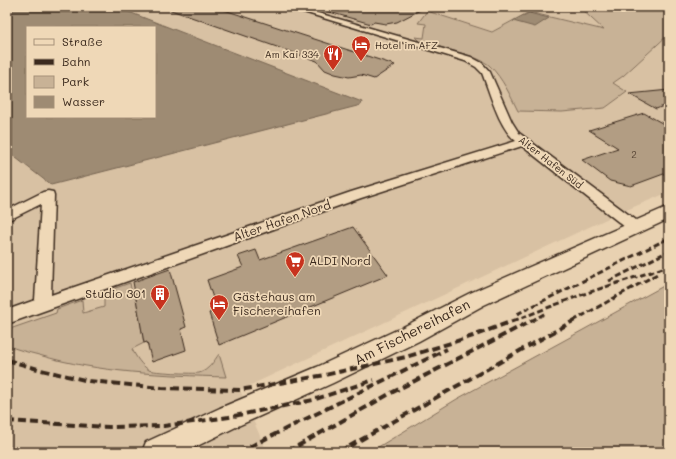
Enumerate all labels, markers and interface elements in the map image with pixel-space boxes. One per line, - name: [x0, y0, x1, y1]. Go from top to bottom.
- legend: [26, 26, 156, 118]
- text: Straße: [62, 33, 103, 49]
- hotel icon: Hotel im AFZ: [350, 34, 372, 62]
- place label: Hotel im AFZ: [375, 38, 438, 52]
- restaurant icon: Am Kai 334: [322, 43, 344, 71]
- place label: Am Kai 334: [265, 47, 319, 61]
- text: Bahn: [62, 53, 90, 69]
- text: Park: [62, 73, 89, 89]
- text: Wasser: [62, 93, 105, 109]
- street label: Alter Hafen Süd: [516, 133, 586, 191]
- house number: 2: [631, 147, 637, 161]
- street label: Alter Hafen Nord: [231, 196, 333, 244]
- supermarket icon: ALDI Nord: [284, 250, 306, 278]
- place label: ALDI Nord: [309, 252, 371, 268]
- building icon: Studio 301: [149, 283, 171, 311]
- place label: Studio 301: [85, 285, 146, 301]
- place label: Gästehaus am Fischereihafen: [233, 288, 321, 318]
- hotel icon: Gästehaus am Fischereihafen: [208, 293, 230, 321]
- street label: Am Fischereihafen: [351, 294, 473, 369]

